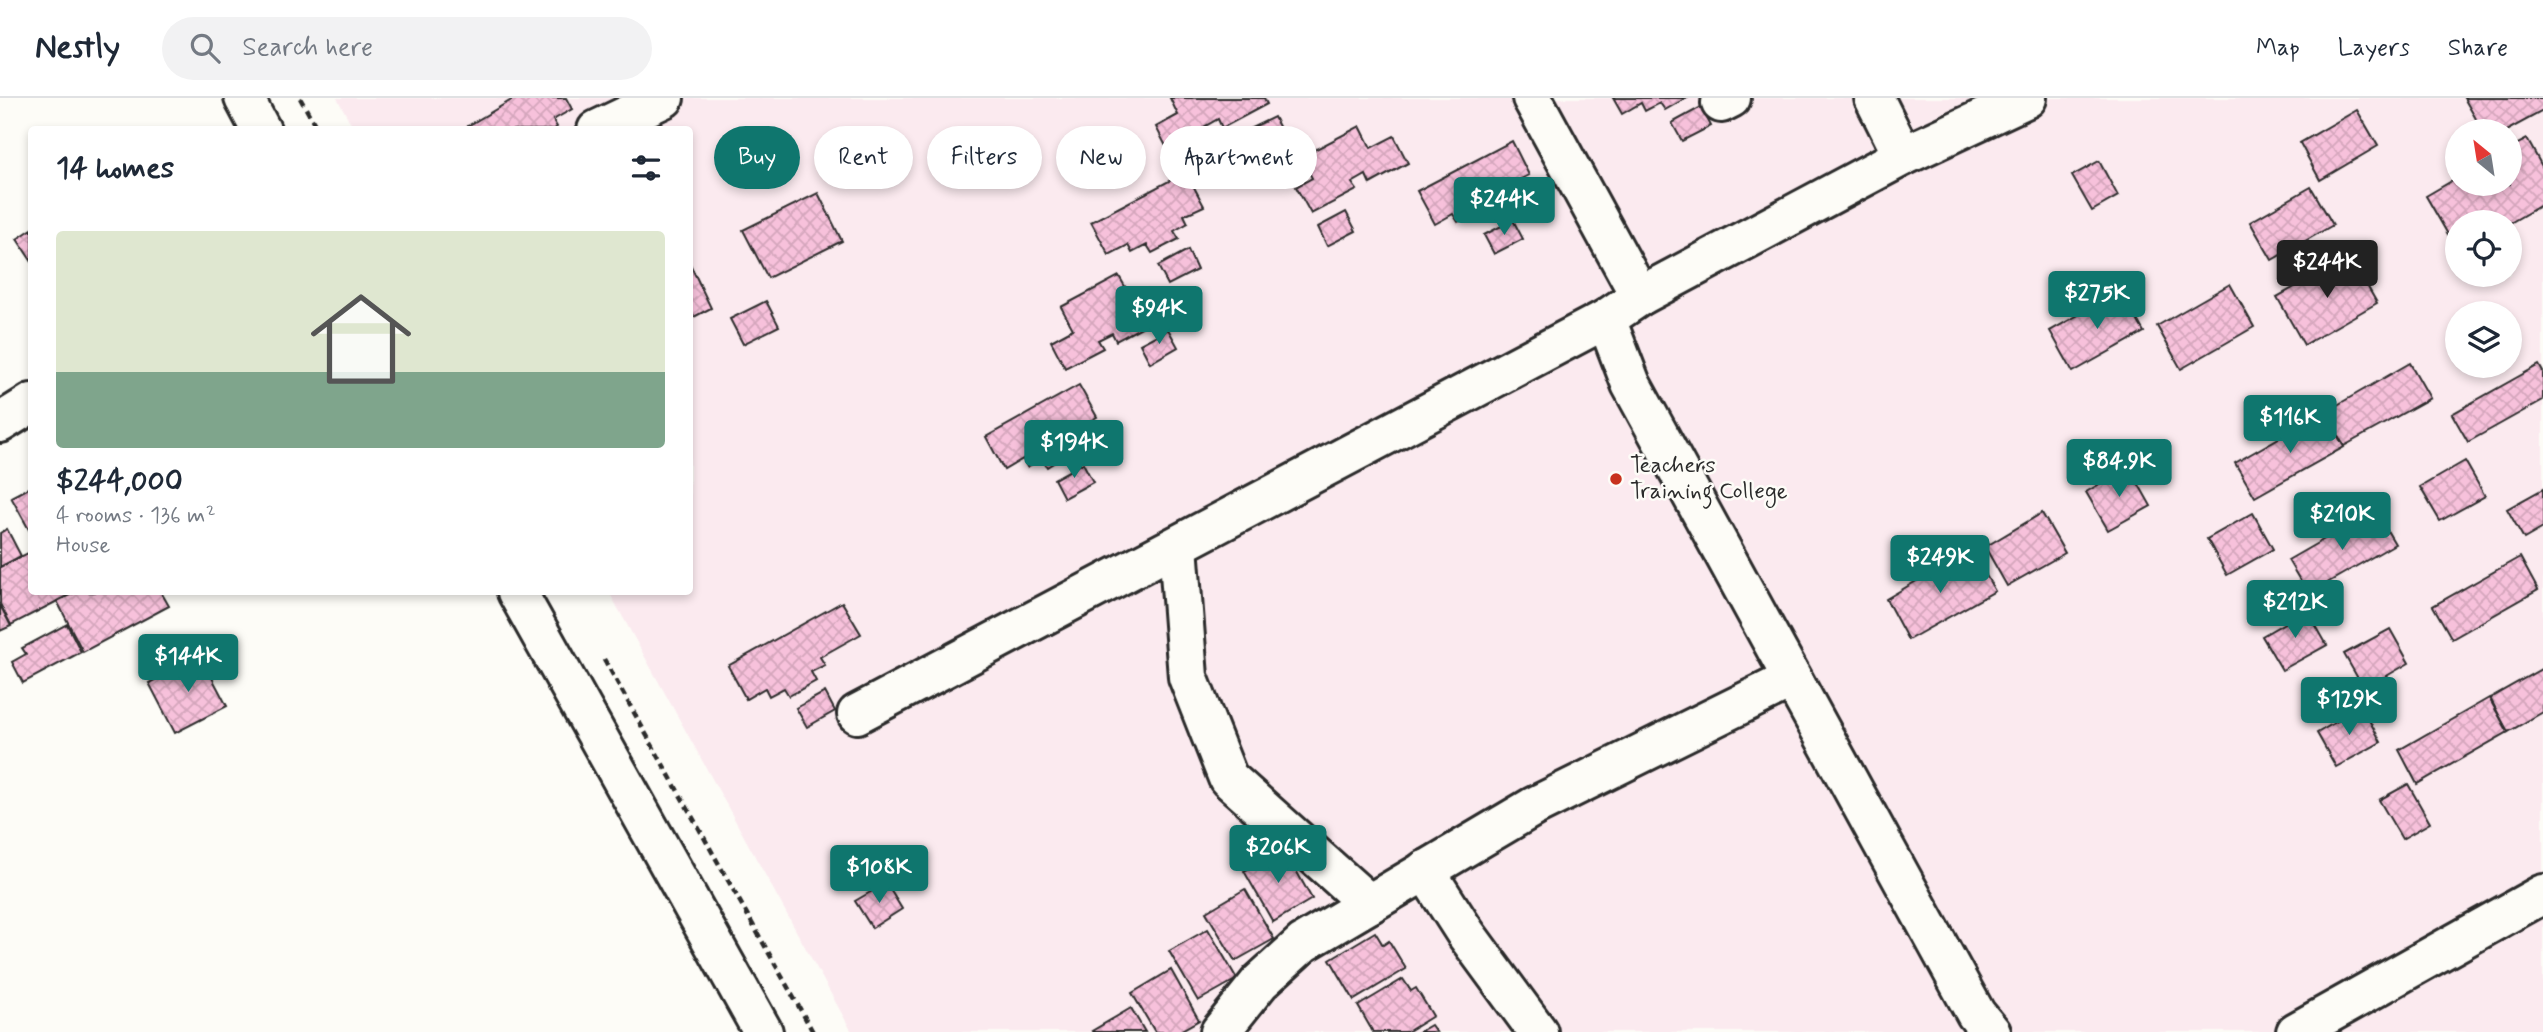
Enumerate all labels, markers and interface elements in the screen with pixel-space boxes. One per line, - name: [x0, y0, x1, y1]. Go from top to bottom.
- search box: [162, 17, 652, 80]
- text: Nestly: [35, 26, 120, 70]
- icon: search: [186, 29, 224, 67]
- text: Search here: [242, 31, 373, 65]
- text: Map: [2256, 33, 2300, 64]
- text: Layers: [2338, 33, 2410, 64]
- text: Share: [2448, 33, 2508, 64]
- north arrow: [2445, 119, 2522, 196]
- map controls: [2445, 119, 2522, 378]
- chip: Buy: [714, 126, 800, 189]
- chip: Rent: [814, 126, 913, 189]
- chip: Filters: [927, 126, 1042, 189]
- chip: New: [1056, 126, 1146, 189]
- chip: Apartment: [1160, 126, 1317, 189]
- text: 14 homes: [56, 149, 174, 188]
- icon: filters: [627, 149, 665, 187]
- pin: $244K: [1455, 178, 1553, 237]
- text: $244K: [1470, 185, 1538, 215]
- button: locate: [2445, 210, 2522, 287]
- pin: $244K: [2278, 240, 2376, 300]
- text: $244K: [2293, 248, 2361, 278]
- pin: $275K: [2048, 272, 2146, 331]
- icon: home: [298, 276, 424, 402]
- text: $275K: [2064, 279, 2130, 309]
- pin: $94K: [1118, 286, 1200, 346]
- text: $94K: [1131, 294, 1187, 324]
- button: layers: [2445, 301, 2522, 378]
- pin: $116K: [2241, 396, 2339, 455]
- text: $116K: [2260, 403, 2320, 433]
- pin: $194K: [1025, 420, 1123, 480]
- text: $194K: [1040, 428, 1108, 458]
- pin: $84.9K: [2062, 440, 2176, 499]
- text: $84.9K: [2083, 447, 2155, 477]
- place label: Teachers Training College: [1630, 451, 1788, 509]
- text: $244,000: [56, 462, 183, 501]
- marker: Teachers Training College: [1608, 471, 1624, 487]
- pin: $210K: [2293, 492, 2391, 552]
- text: $210K: [2310, 500, 2374, 530]
- text: 4 rooms · 136 m²: [56, 501, 216, 531]
- text: House: [56, 531, 110, 561]
- pin: $249K: [1891, 536, 1989, 595]
- text: $249K: [1906, 543, 1974, 573]
- pin: $212K: [2246, 580, 2344, 640]
- text: $212K: [2263, 588, 2327, 618]
- pin: $144K: [139, 634, 237, 694]
- text: $144K: [154, 642, 222, 672]
- pin: $129K: [2300, 678, 2398, 737]
- text: $129K: [2317, 685, 2381, 715]
- pin: $206K: [1229, 826, 1327, 885]
- text: $206K: [1245, 833, 1311, 863]
- pin: $108K: [830, 846, 928, 905]
- text: $108K: [846, 853, 912, 883]

